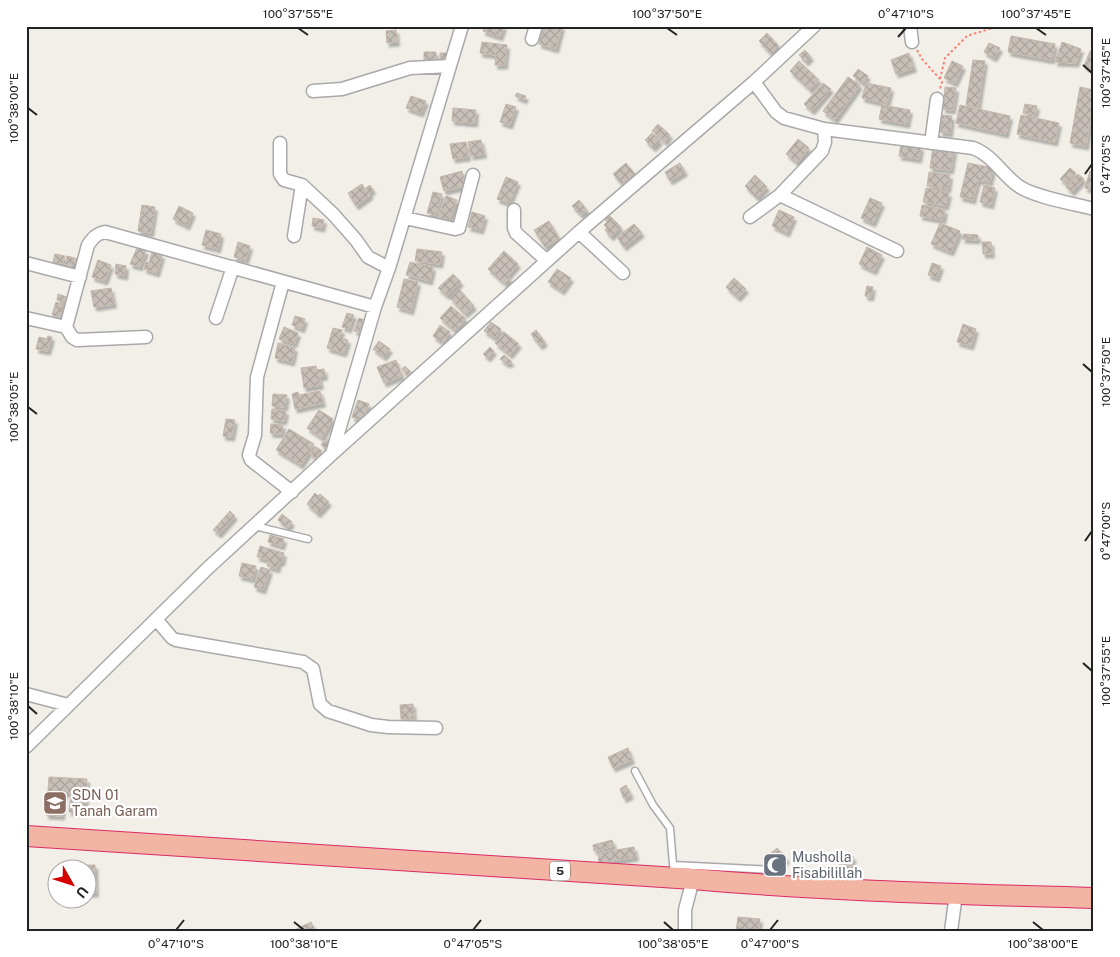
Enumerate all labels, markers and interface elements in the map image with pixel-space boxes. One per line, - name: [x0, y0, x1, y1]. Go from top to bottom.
- text: 100°37'55"E: [263, 7, 333, 21]
- text: 100°37'50"E: [632, 7, 702, 21]
- text: 0°47'10"S: [878, 7, 934, 21]
- text: 100°37'45"E: [1001, 7, 1071, 21]
- text: 100°37'45"E: [1099, 38, 1113, 108]
- text: 100°38'00"E: [7, 73, 21, 143]
- text: 0°47'05"S: [1099, 135, 1113, 193]
- text: 100°37'50"E: [1099, 337, 1113, 407]
- text: 100°38'05"E: [7, 372, 21, 442]
- text: 0°47'00"S: [1099, 502, 1113, 560]
- text: 100°37'55"E: [1099, 636, 1113, 706]
- text: 100°38'10"E: [7, 672, 21, 740]
- place label: SDN 01 Tanah Garam: [72, 787, 158, 819]
- school or university icon: SDN 01 Tanah Garam: [42, 790, 68, 816]
- place label: Musholla Fisabilillah: [792, 849, 862, 881]
- mosque icon: Musholla Fisabilillah: [762, 852, 788, 878]
- north arrow: [48, 860, 98, 910]
- road number: 5: [550, 861, 570, 880]
- text: U: [73, 883, 92, 901]
- text: 0°47'10"S: [148, 937, 204, 951]
- text: 100°38'10"E: [270, 937, 338, 951]
- text: 0°47'05"S: [444, 937, 502, 951]
- text: 100°38'05"E: [638, 937, 708, 951]
- text: 0°47'00"S: [741, 937, 799, 951]
- text: 100°38'00"E: [1008, 937, 1078, 951]

